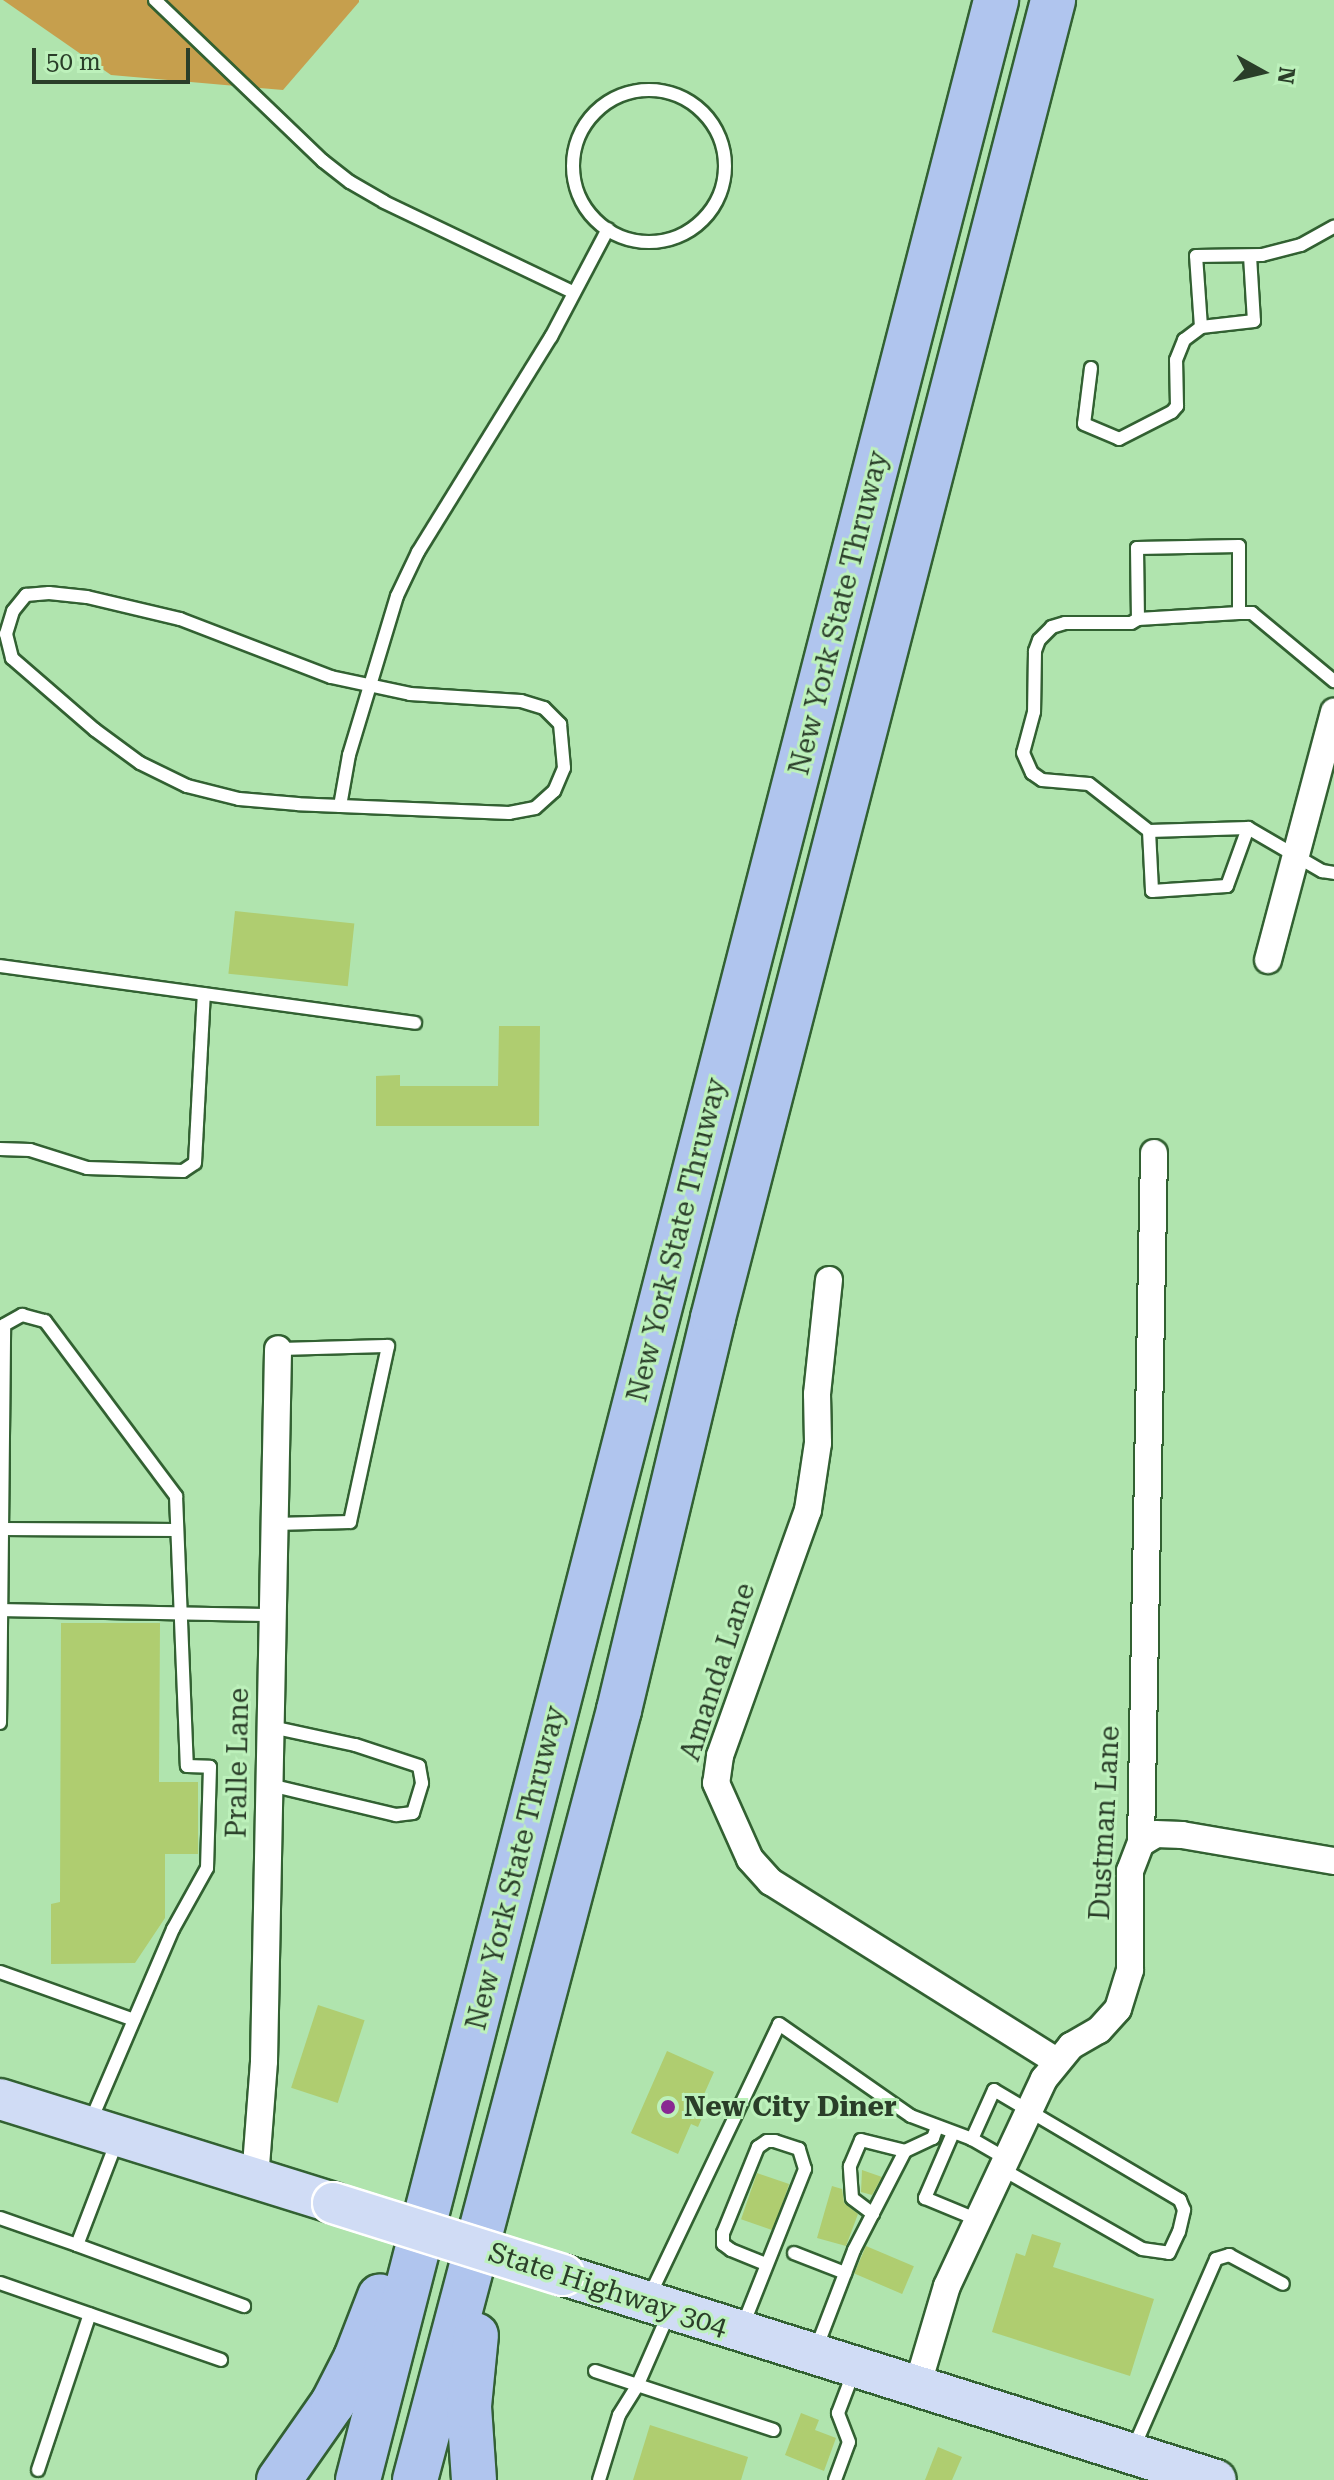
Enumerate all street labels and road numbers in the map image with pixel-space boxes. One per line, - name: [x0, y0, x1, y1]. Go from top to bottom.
- street label: New York State Thruway: [782, 448, 896, 778]
- street label: New York State Thruway: [620, 1075, 734, 1405]
- street label: Amanda Lane: [673, 1579, 763, 1765]
- street label: Pralle Lane: [220, 1687, 256, 1839]
- street label: New York State Thruway: [459, 1703, 573, 2033]
- street label: Dustman Lane: [1083, 1725, 1127, 1921]
- street label: State Highway 304: [484, 2236, 732, 2344]

